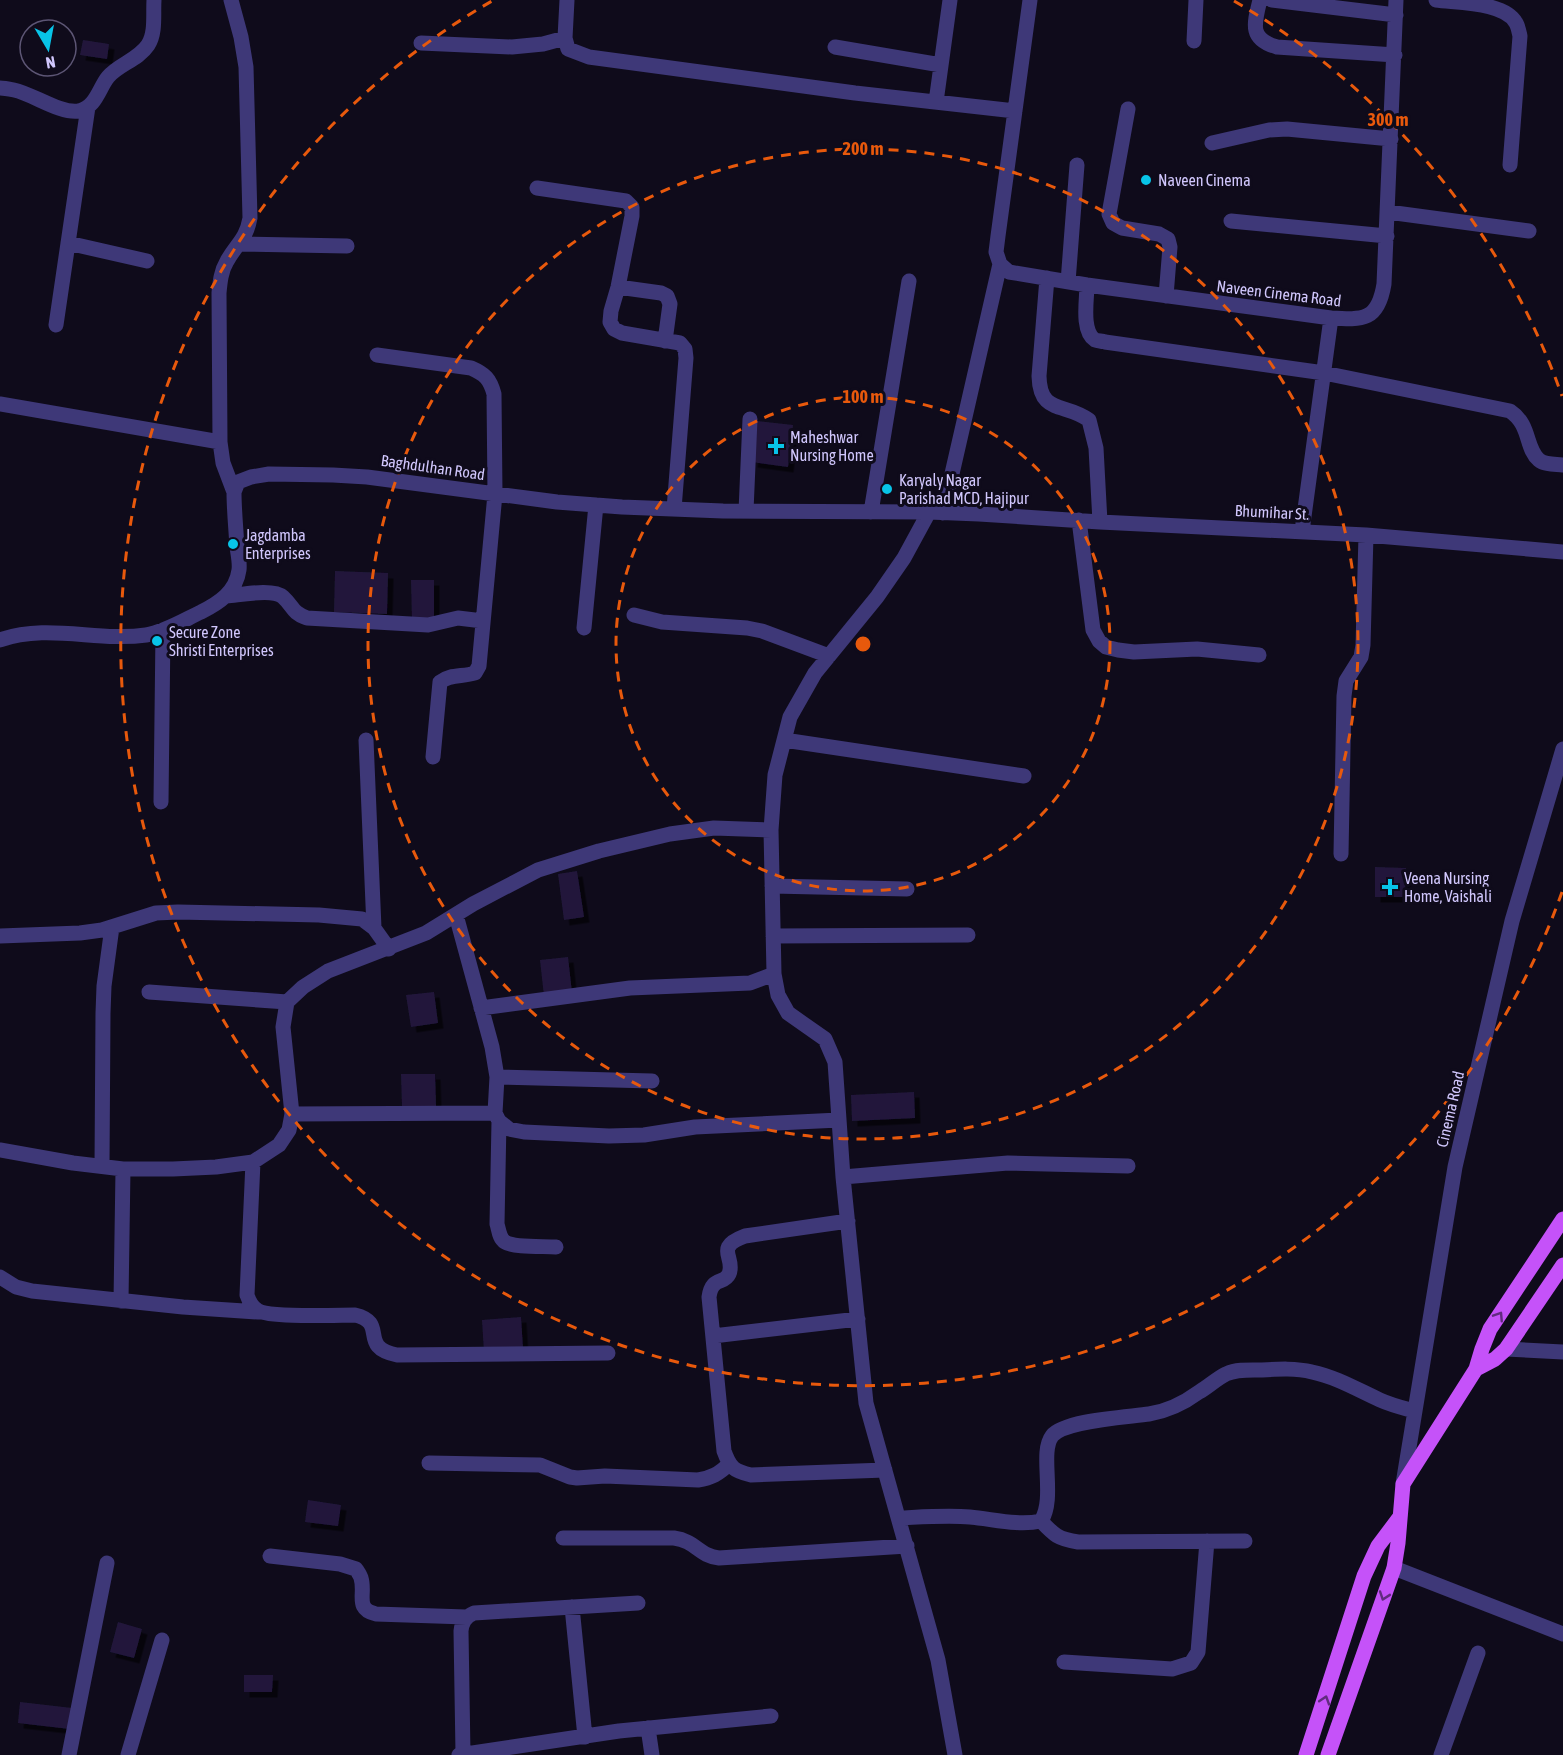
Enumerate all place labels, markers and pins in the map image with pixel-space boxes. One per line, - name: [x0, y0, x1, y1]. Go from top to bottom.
- place label: Naveen Cinema: [1158, 171, 1251, 189]
- marker: Naveen Cinema: [1139, 173, 1153, 187]
- place label: Maheshwar Nursing Home: [790, 428, 874, 465]
- marker: Maheshwar Nursing Home: [767, 437, 785, 455]
- place label: Karyaly Nagar Parishad MCD, Hajipur: [899, 471, 1029, 508]
- marker: Karyaly Nagar Parishad MCD, Hajipur: [880, 482, 894, 496]
- place label: Jagdamba Enterprises: [245, 526, 311, 563]
- marker: Jagdamba Enterprises: [226, 537, 240, 551]
- place label: Secure Zone Shristi Enterprises: [169, 623, 274, 660]
- marker: Secure Zone Shristi Enterprises: [150, 634, 164, 648]
- centre of rings: [853, 634, 873, 654]
- place label: Veena Nursing Home, Vaishali: [1404, 869, 1492, 905]
- marker: Veena Nursing Home, Vaishali: [1381, 878, 1399, 896]

